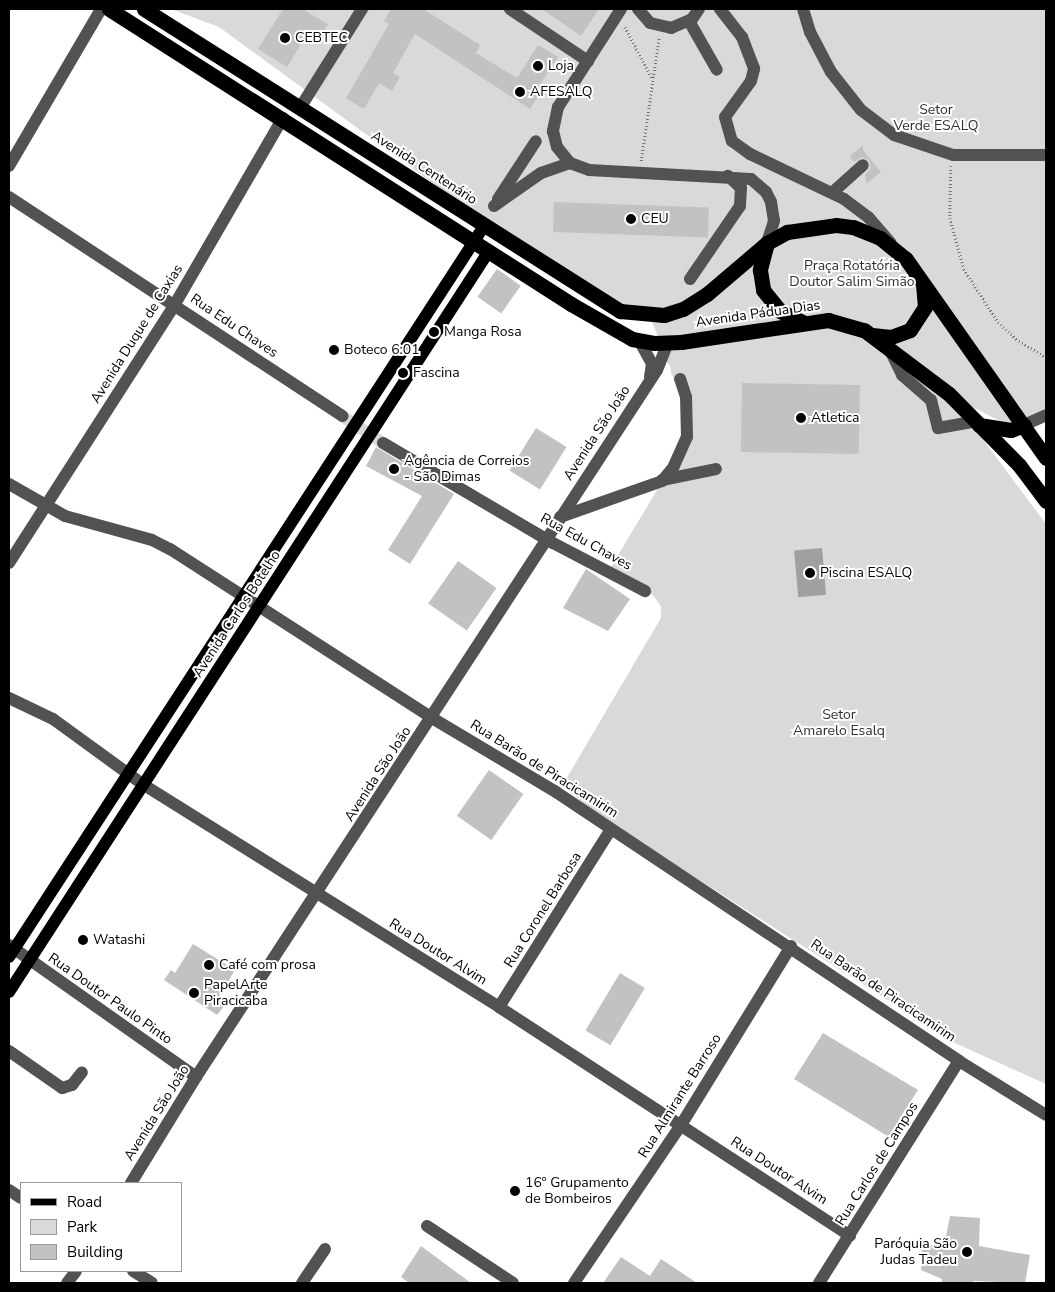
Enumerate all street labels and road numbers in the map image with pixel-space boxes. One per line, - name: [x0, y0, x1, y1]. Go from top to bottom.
- street label: Avenida Centenário: [368, 128, 480, 208]
- street label: Avenida Duque de Caxias: [87, 261, 187, 407]
- street label: Rua Edu Chaves: [187, 291, 281, 361]
- street label: Avenida Pádua Dias: [695, 297, 821, 331]
- street label: Avenida São João: [560, 382, 634, 484]
- street label: Rua Edu Chaves: [537, 510, 635, 574]
- street label: Avenida Carlos Botelho: [190, 547, 284, 681]
- street label: Rua Barão de Piracicamirim: [467, 716, 621, 822]
- street label: Avenida São João: [341, 723, 415, 825]
- street label: Rua Coronel Barbosa: [501, 849, 585, 971]
- street label: Rua Doutor Alvim: [386, 915, 490, 989]
- street label: Rua Barão de Piracicamirim: [807, 936, 959, 1046]
- street label: Rua Doutor Paulo Pinto: [45, 950, 175, 1048]
- street label: Rua Almirante Barroso: [635, 1031, 725, 1161]
- street label: Avenida São João: [121, 1062, 193, 1164]
- street label: Rua Carlos de Campos: [832, 1099, 922, 1229]
- street label: Rua Doutor Alvim: [727, 1133, 831, 1209]

